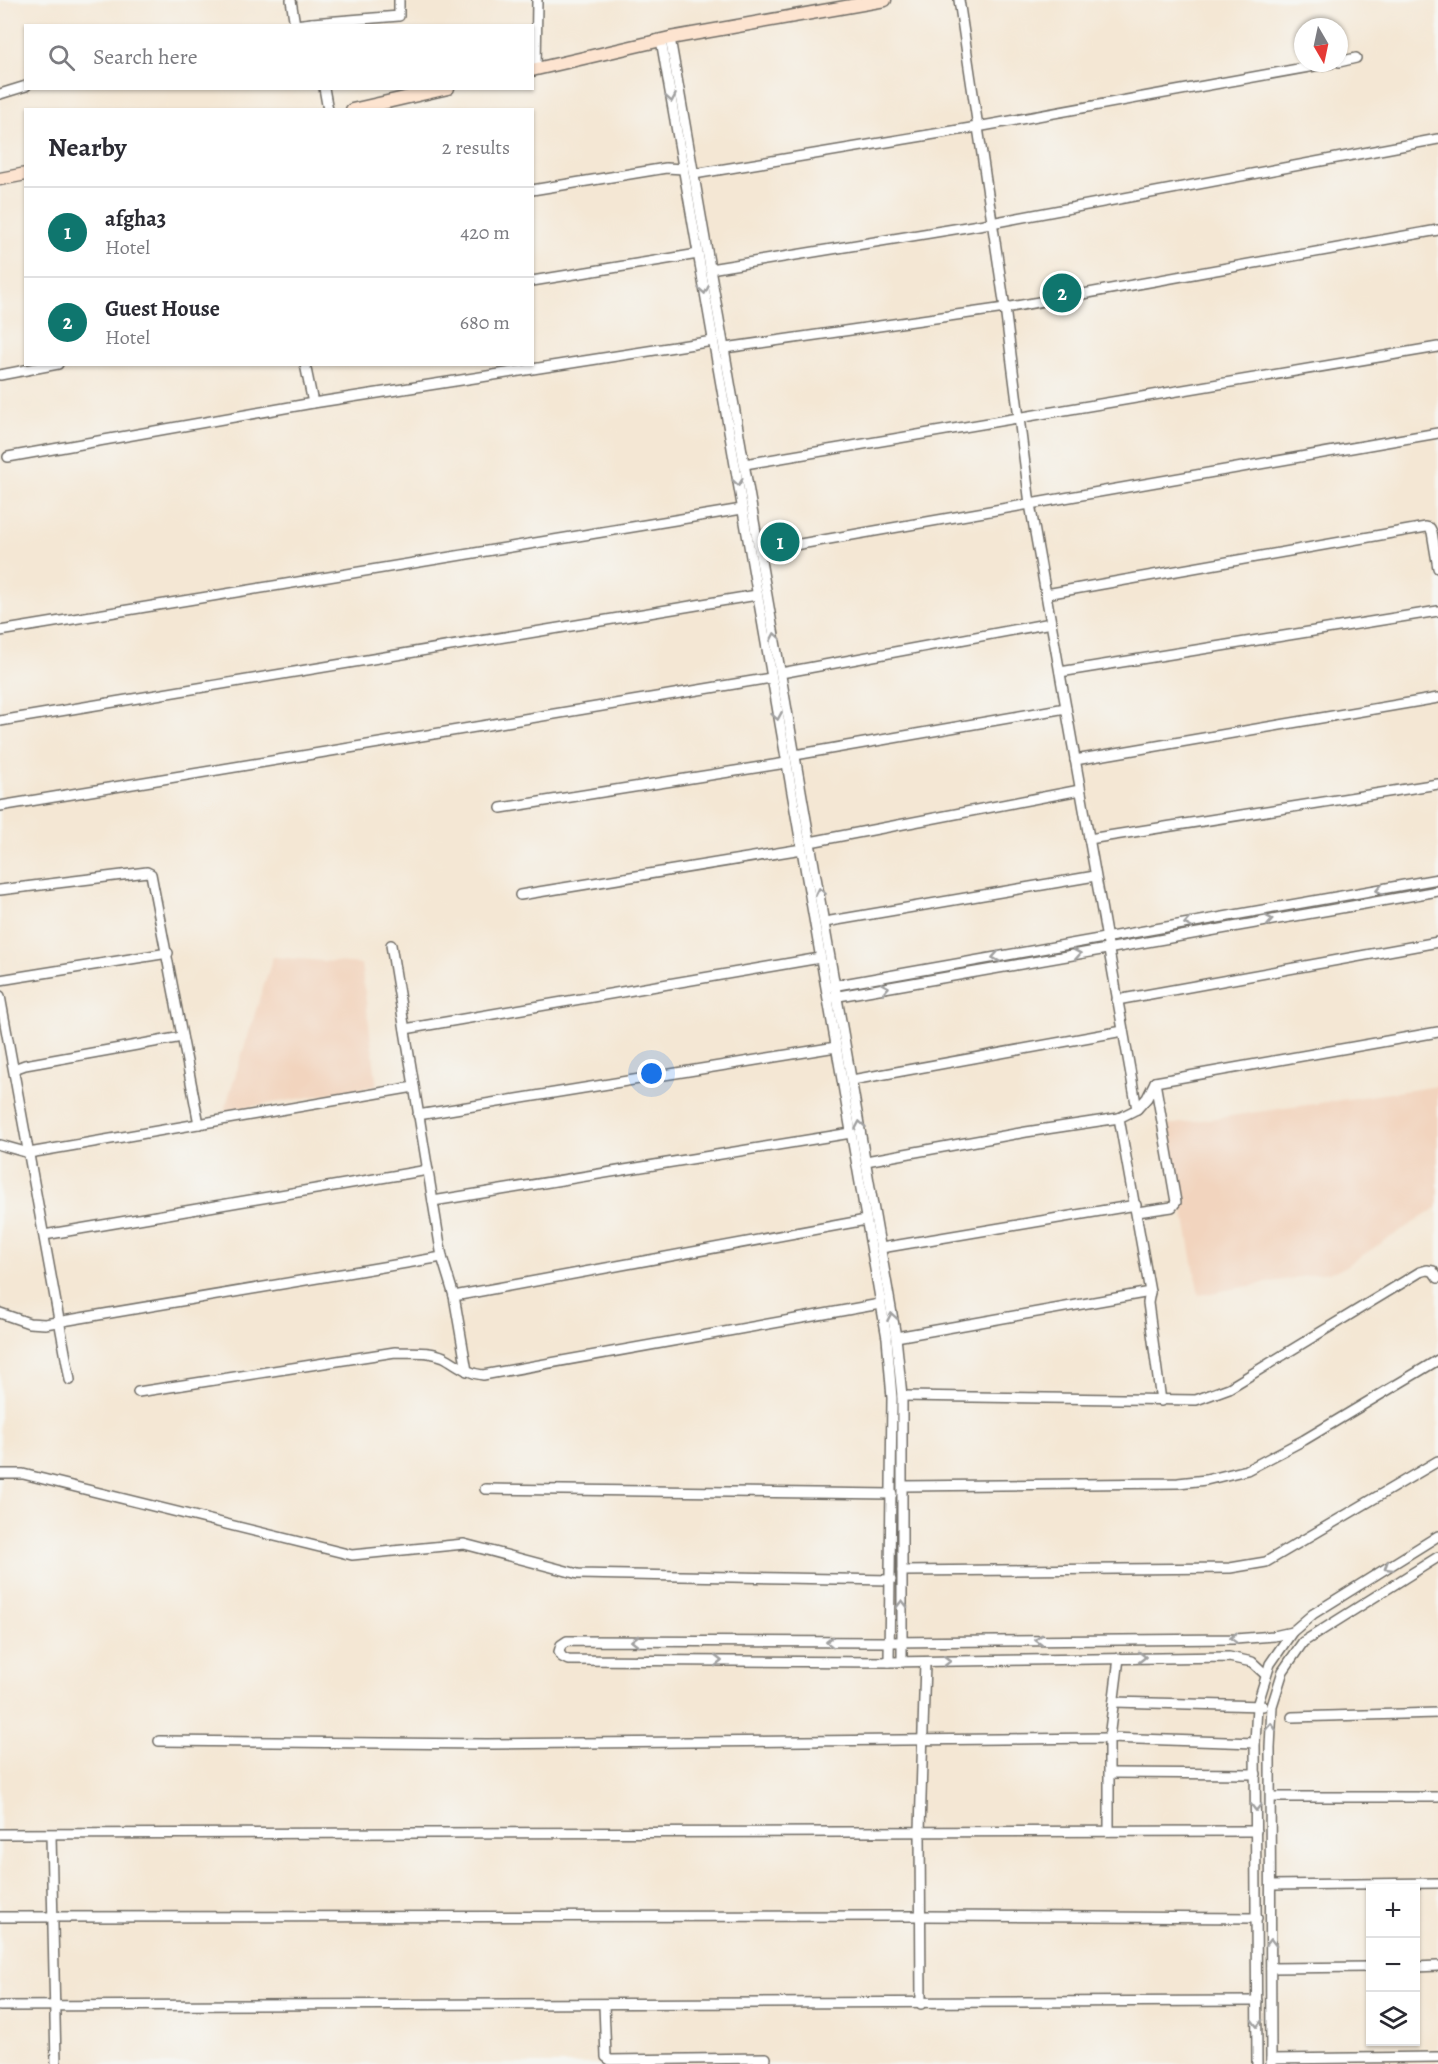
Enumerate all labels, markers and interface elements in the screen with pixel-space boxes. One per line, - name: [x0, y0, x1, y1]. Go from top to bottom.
- north arrow: [1294, 18, 1348, 72]
- search box: [24, 24, 534, 90]
- icon: search: [45, 41, 78, 74]
- text: Search here: [93, 42, 198, 72]
- one-way arrow: [664, 92, 677, 102]
- text: Nearby: [48, 130, 127, 165]
- text: 2 results: [442, 134, 510, 161]
- text: afgha3: [105, 204, 166, 234]
- text: 1: [64, 219, 71, 246]
- text: 420 m: [460, 219, 510, 246]
- text: Hotel: [105, 234, 150, 261]
- pin: 2: [1042, 270, 1082, 316]
- one-way arrow: [698, 285, 710, 294]
- text: Guest House: [105, 294, 220, 324]
- text: 2: [63, 309, 72, 336]
- text: 680 m: [460, 309, 510, 336]
- text: Hotel: [105, 324, 150, 351]
- one-way arrow: [731, 476, 744, 486]
- pin: 1: [760, 520, 800, 564]
- one-way arrow: [769, 633, 782, 643]
- one-way arrow: [771, 711, 783, 720]
- one-way arrow: [1376, 883, 1385, 895]
- one-way arrow: [814, 887, 827, 897]
- one-way arrow: [1264, 914, 1274, 927]
- one-way arrow: [1184, 916, 1194, 929]
- one-way arrow: [1072, 948, 1082, 961]
- one-way arrow: [992, 950, 1002, 963]
- one-way arrow: [880, 982, 890, 995]
- your location: [637, 1059, 666, 1088]
- one-way arrow: [854, 1120, 867, 1130]
- one-way arrow: [886, 1313, 899, 1323]
- one-way arrow: [1384, 1559, 1394, 1571]
- one-way arrow: [896, 1599, 908, 1608]
- one-way arrow: [1230, 1632, 1239, 1645]
- one-way arrow: [1035, 1634, 1044, 1647]
- one-way arrow: [631, 1635, 640, 1647]
- one-way arrow: [826, 1636, 835, 1648]
- one-way arrow: [1138, 1651, 1147, 1664]
- one-way arrow: [714, 1655, 723, 1667]
- one-way arrow: [943, 1655, 952, 1667]
- one-way arrow: [1265, 1722, 1277, 1731]
- one-way arrow: [1250, 1802, 1262, 1811]
- map controls: [1366, 1884, 1420, 2046]
- button: +: [1366, 1884, 1420, 1938]
- one-way arrow: [1265, 1938, 1277, 1947]
- button: −: [1366, 1938, 1420, 1992]
- button: layers: [1366, 1992, 1420, 2046]
- one-way arrow: [1251, 2018, 1263, 2027]

